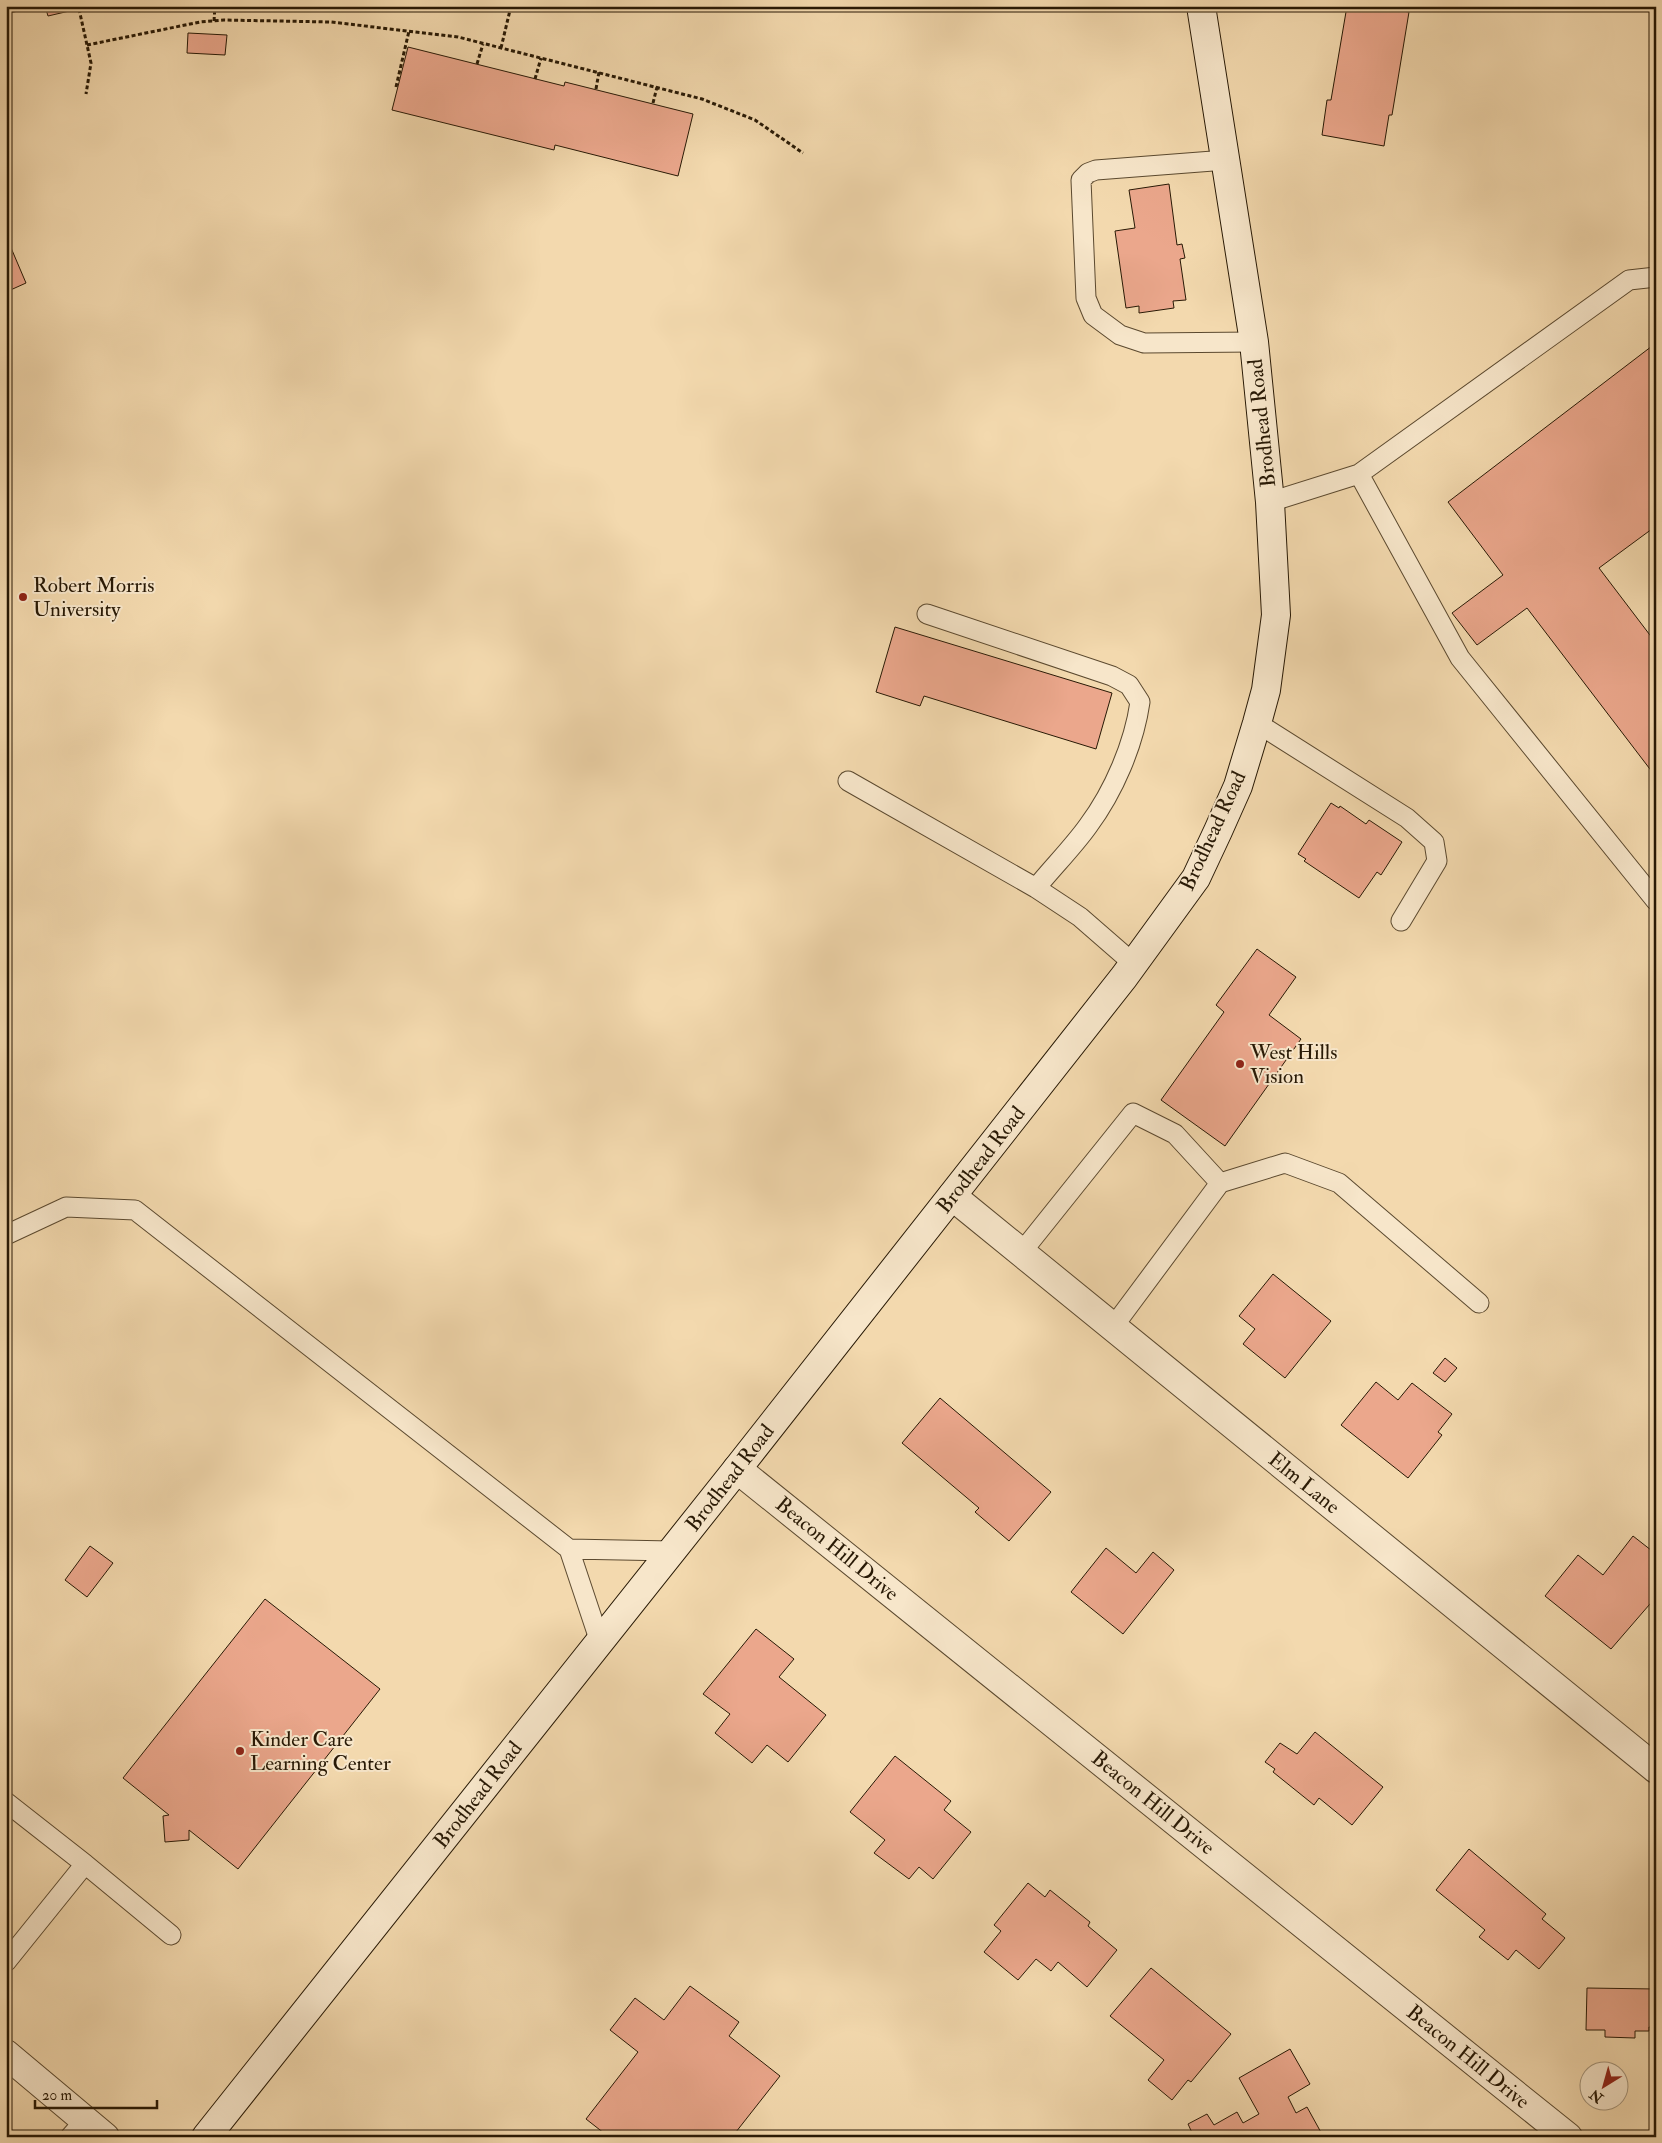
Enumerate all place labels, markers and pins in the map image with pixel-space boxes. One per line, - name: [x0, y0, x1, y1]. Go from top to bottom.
- place label: Robert Morris University: [33, 572, 155, 623]
- marker: Robert Morris University: [17, 591, 29, 603]
- place label: West Hills Vision: [1249, 1039, 1337, 1090]
- marker: West Hills Vision: [1234, 1058, 1246, 1070]
- place label: Kinder Care Learning Center: [250, 1726, 391, 1777]
- marker: Kinder Care Learning Center: [234, 1745, 246, 1757]

